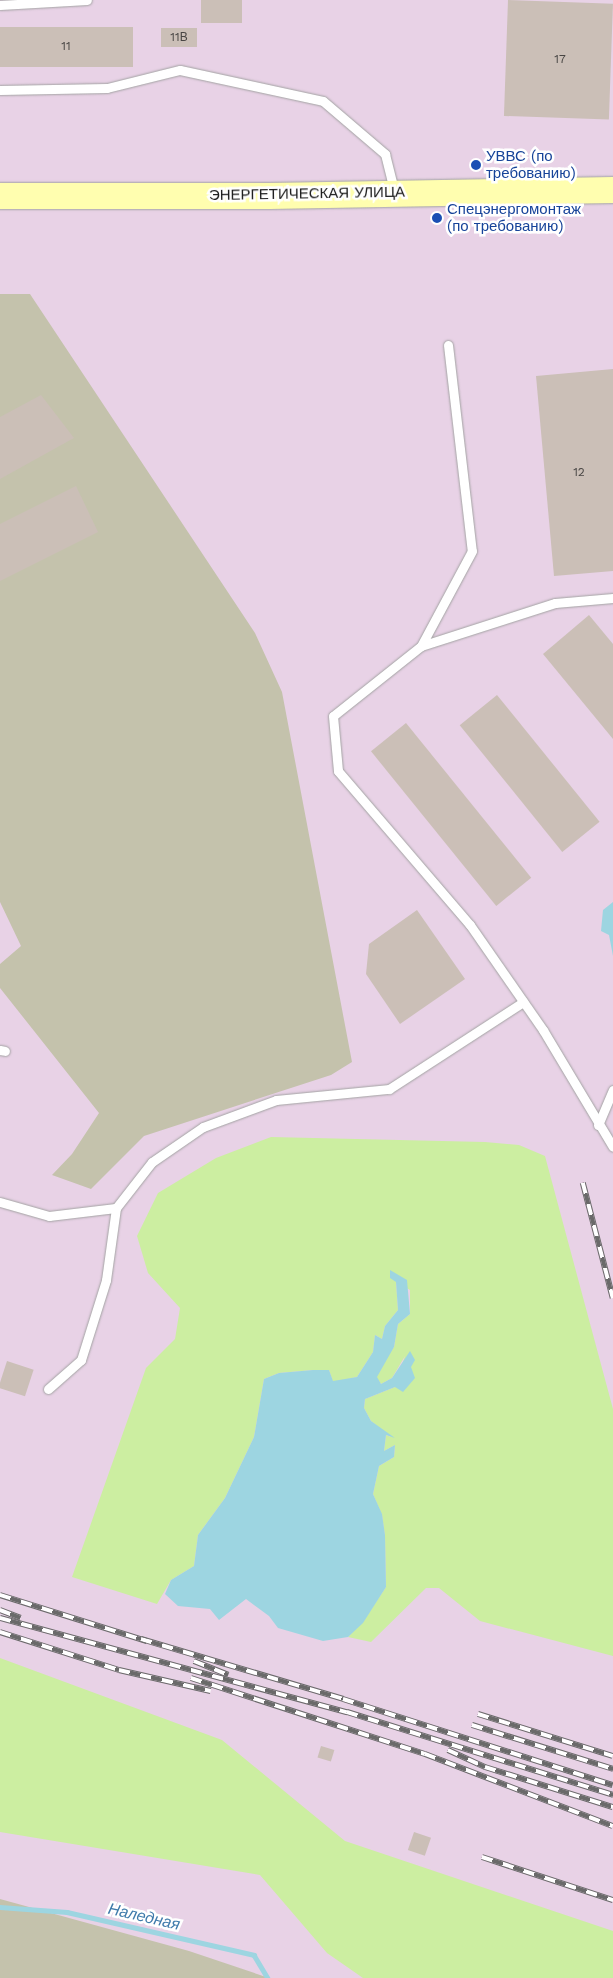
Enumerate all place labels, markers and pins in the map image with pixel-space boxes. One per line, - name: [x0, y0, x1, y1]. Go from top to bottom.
- place label: УВВС (по требованию): [486, 147, 576, 182]
- marker: УВВС (по требованию): [470, 159, 482, 171]
- place label: Спецэнергомонтаж (по требованию): [447, 200, 581, 235]
- marker: Спецэнергомонтаж (по требованию): [431, 212, 443, 224]

